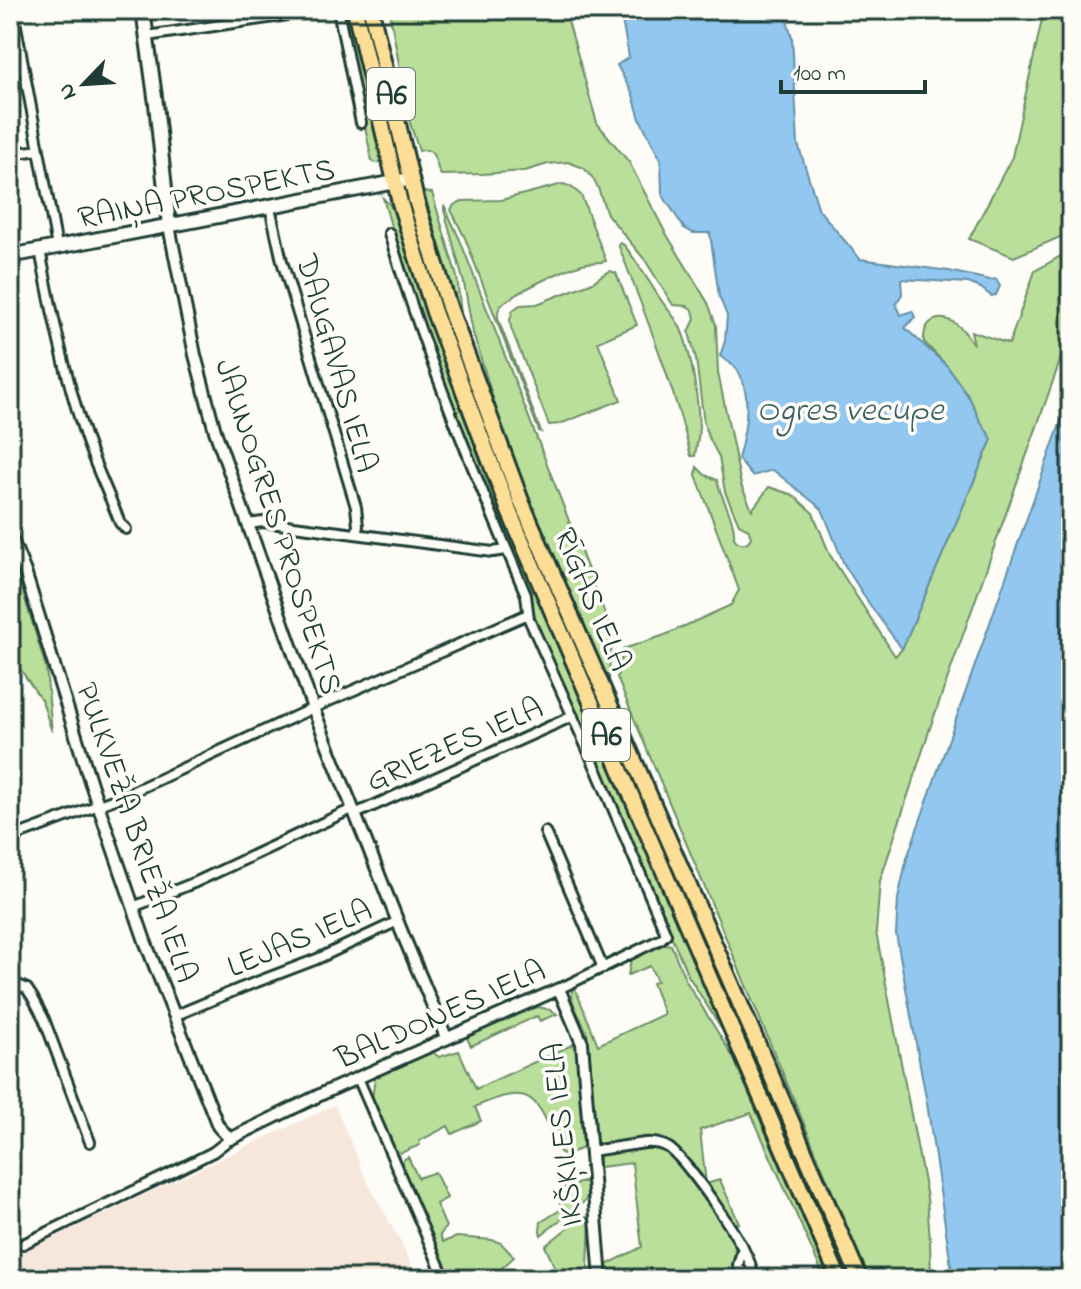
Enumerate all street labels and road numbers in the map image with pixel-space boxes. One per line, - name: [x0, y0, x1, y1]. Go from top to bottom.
- road number: A6: [367, 68, 415, 120]
- street label: RAIŅA PROSPEKTS: [74, 147, 339, 243]
- street label: DAUGAVAS IELA: [281, 248, 388, 479]
- street label: JAUNOGRES PROSPEKTS: [200, 353, 353, 701]
- street label: RĪGAS IELA: [539, 521, 642, 680]
- street label: PULKVEŽA BRIEŽA IELA: [61, 677, 208, 990]
- street label: GRIEZES IELA: [359, 686, 551, 806]
- road number: A6: [582, 709, 630, 761]
- street label: LEJAS IELA: [221, 889, 380, 992]
- street label: BALDONES IELA: [328, 949, 554, 1084]
- street label: IKŠĶILES IELA: [531, 1040, 598, 1229]

